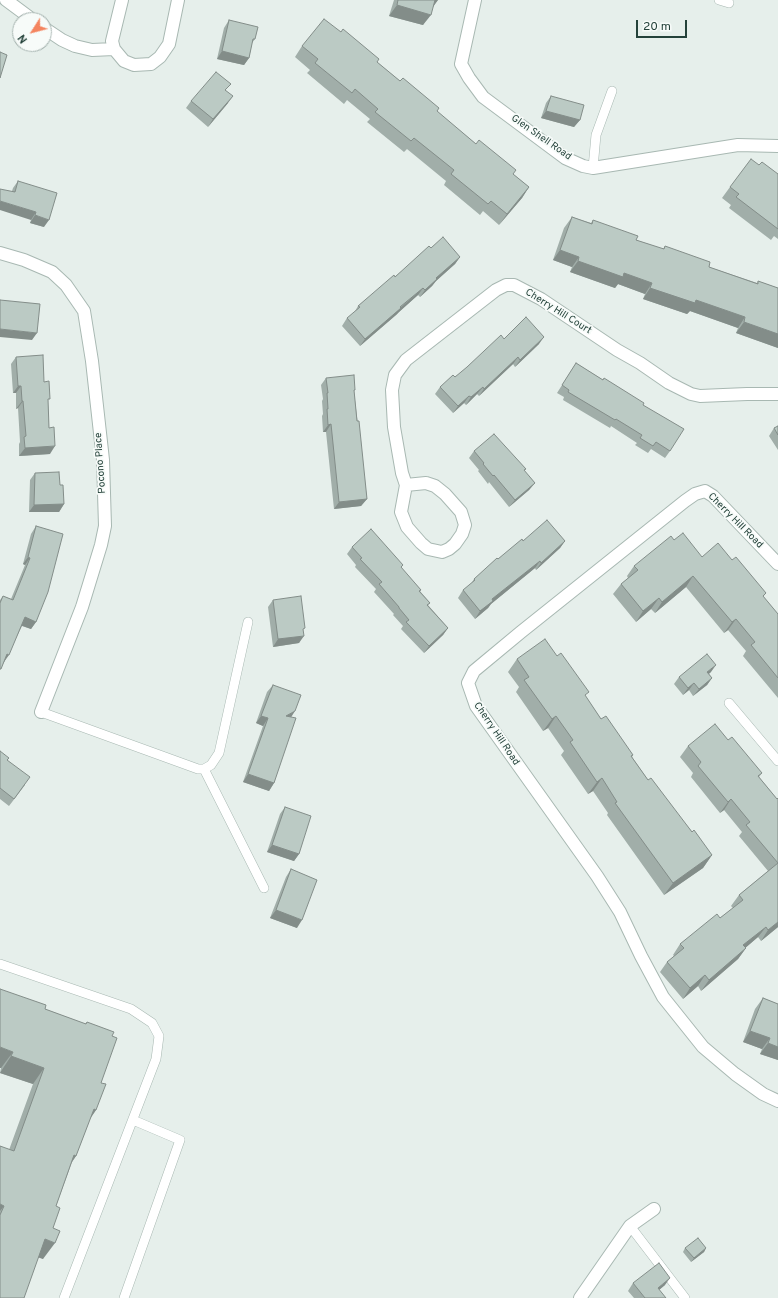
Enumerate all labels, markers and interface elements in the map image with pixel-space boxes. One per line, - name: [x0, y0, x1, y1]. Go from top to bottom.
- north arrow: [12, 12, 52, 52]
- scale bar: [638, 12, 689, 38]
- text: 20 m: [643, 19, 671, 35]
- text: N: [15, 31, 31, 46]
- street label: Glen Shell Road: [509, 113, 573, 163]
- street label: Cherry Hill Court: [523, 287, 593, 337]
- street label: Pocono Place: [93, 432, 109, 494]
- street label: Cherry Hill Road: [705, 491, 765, 551]
- street label: Cherry Hill Road: [470, 700, 522, 768]

